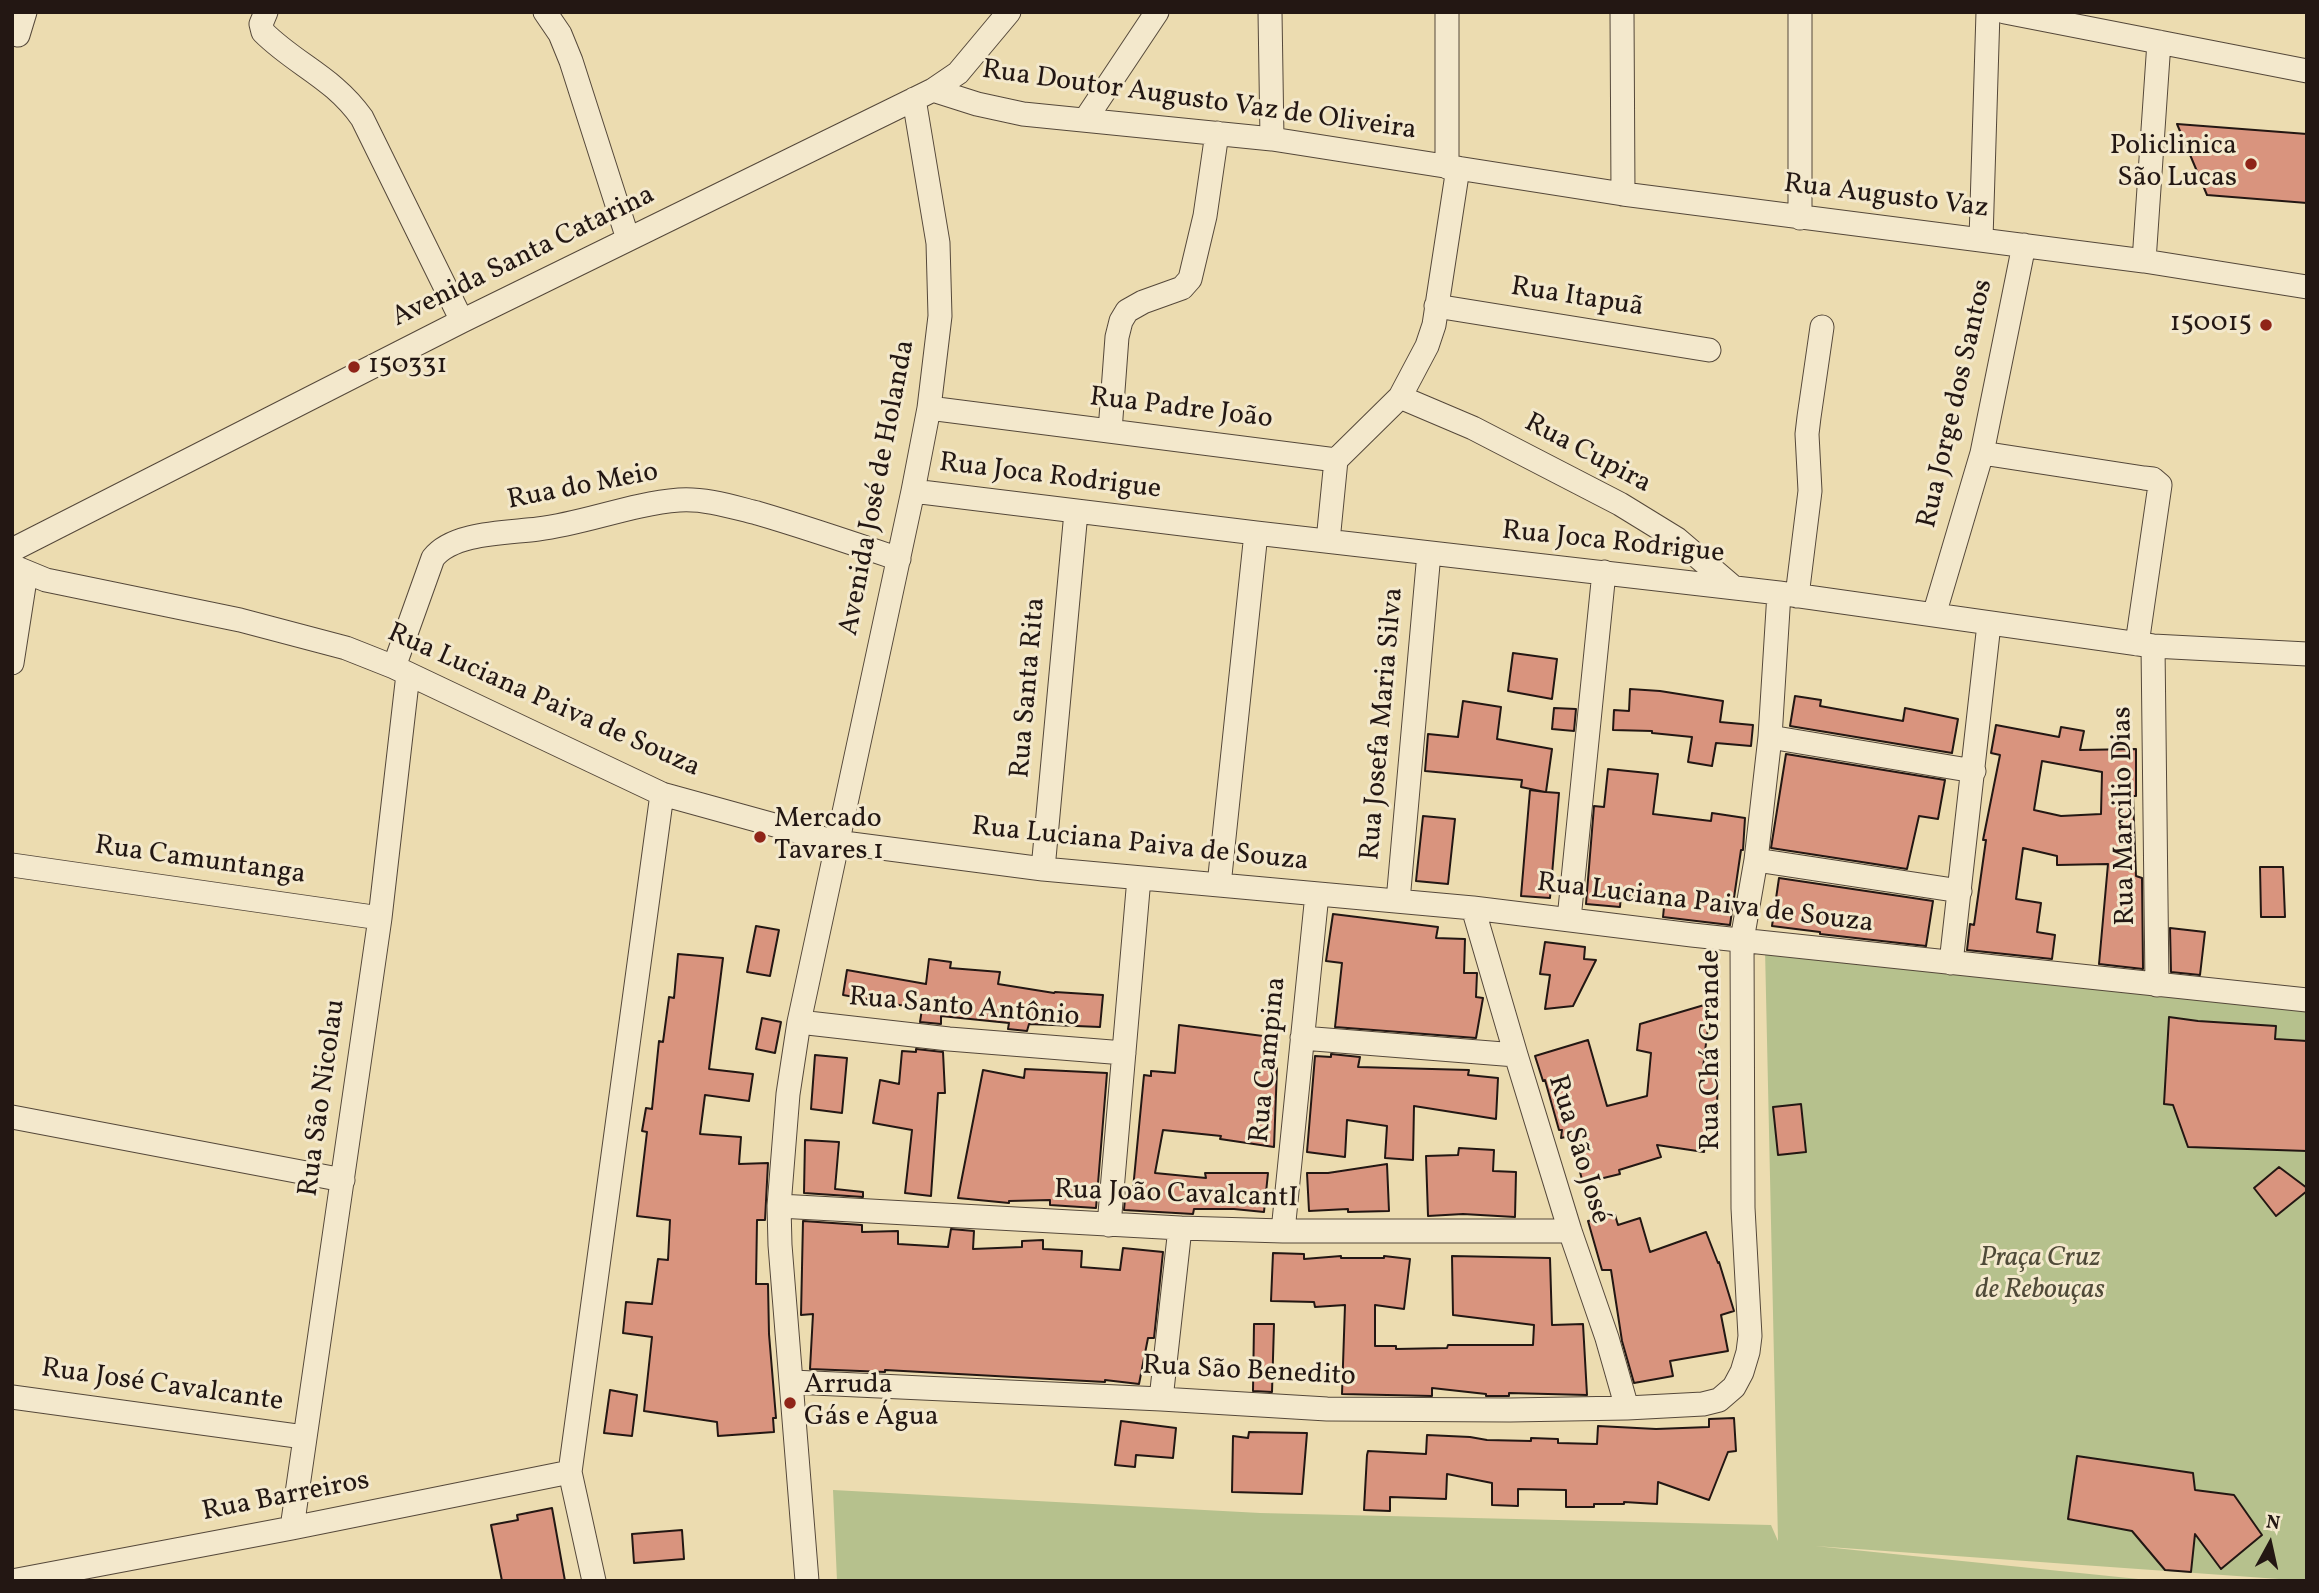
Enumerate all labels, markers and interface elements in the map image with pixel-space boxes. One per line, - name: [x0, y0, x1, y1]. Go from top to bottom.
- street label: Rua Doutor Augusto Vaz de Oliveira: [980, 55, 1418, 149]
- place label: Policlinica São Lucas: [2110, 131, 2237, 197]
- marker: Policlinica São Lucas: [2243, 156, 2259, 172]
- street label: Rua Augusto Vaz: [1782, 169, 1990, 227]
- street label: Avenida Santa Catarina: [387, 180, 661, 336]
- street label: Rua Itapuã: [1508, 272, 1646, 326]
- street label: Rua Jorge dos Santos: [1912, 276, 2002, 532]
- place label: 150015: [2170, 308, 2252, 342]
- marker: 150015: [2258, 317, 2274, 333]
- street label: Avenida José de Holanda: [834, 337, 924, 639]
- place label: 150331: [368, 350, 447, 384]
- marker: 150331: [346, 359, 362, 375]
- street label: Rua Padre João: [1088, 382, 1274, 438]
- street label: Rua Cupira: [1518, 408, 1656, 502]
- street label: Rua Joca Rodrigue: [937, 448, 1163, 508]
- street label: Rua do Meio: [505, 457, 661, 519]
- street label: Rua Joca Rodrigue: [1500, 516, 1726, 572]
- street label: Rua Josefa Maria Silva: [1355, 586, 1413, 862]
- street label: Rua Santa Rita: [1005, 596, 1055, 780]
- street label: Rua Luciana Paiva de Souza: [381, 618, 705, 786]
- street label: Rua Marcilio Dias: [2107, 706, 2145, 926]
- place label: Mercado Tavares 1: [774, 804, 884, 870]
- street label: Rua Luciana Paiva de Souza: [970, 812, 1310, 880]
- marker: Mercado Tavares 1: [752, 829, 768, 845]
- street label: Rua Camuntanga: [92, 831, 308, 893]
- street label: Rua Luciana Paiva de Souza: [1535, 868, 1875, 942]
- street label: Rua Chá Grande: [1696, 950, 1730, 1150]
- street label: Rua Campina: [1245, 975, 1295, 1145]
- street label: Rua Santo Antônio: [847, 982, 1081, 1036]
- street label: Rua São Nicolau: [294, 997, 354, 1199]
- street label: Rua São José: [1538, 1072, 1616, 1228]
- street label: Rua João CavalcantI: [1053, 1175, 1299, 1217]
- park label: Praça Cruz de Rebouças: [1975, 1243, 2105, 1309]
- street label: Rua São Benedito: [1141, 1351, 1357, 1395]
- street label: Rua José Cavalcante: [39, 1353, 285, 1421]
- place label: Arruda Gás e Água: [804, 1370, 939, 1436]
- marker: Arruda Gás e Água: [782, 1395, 798, 1411]
- street label: Rua Barreiros: [200, 1465, 372, 1531]
- north arrow: [2235, 1509, 2305, 1579]
- text: N: [2264, 1509, 2282, 1537]

